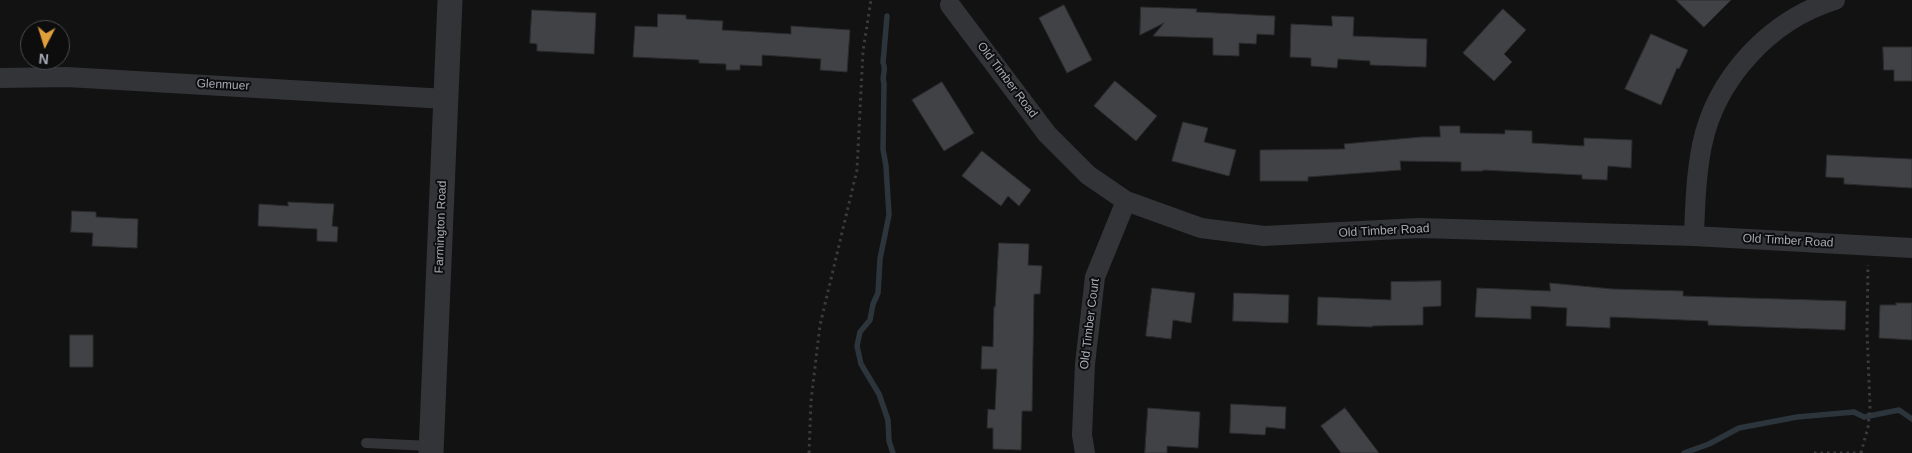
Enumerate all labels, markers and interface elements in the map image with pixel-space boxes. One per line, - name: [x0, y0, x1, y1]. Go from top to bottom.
- north arrow: [20, 20, 70, 70]
- street label: Old Timber Road: [974, 39, 1040, 121]
- text: N: [38, 51, 50, 67]
- street label: Glenmuer: [196, 76, 250, 94]
- street label: Farmington Road: [432, 180, 450, 274]
- street label: Old Timber Road: [1338, 221, 1430, 241]
- street label: Old Timber Road: [1742, 231, 1834, 251]
- street label: Old Timber Court: [1077, 278, 1103, 370]

